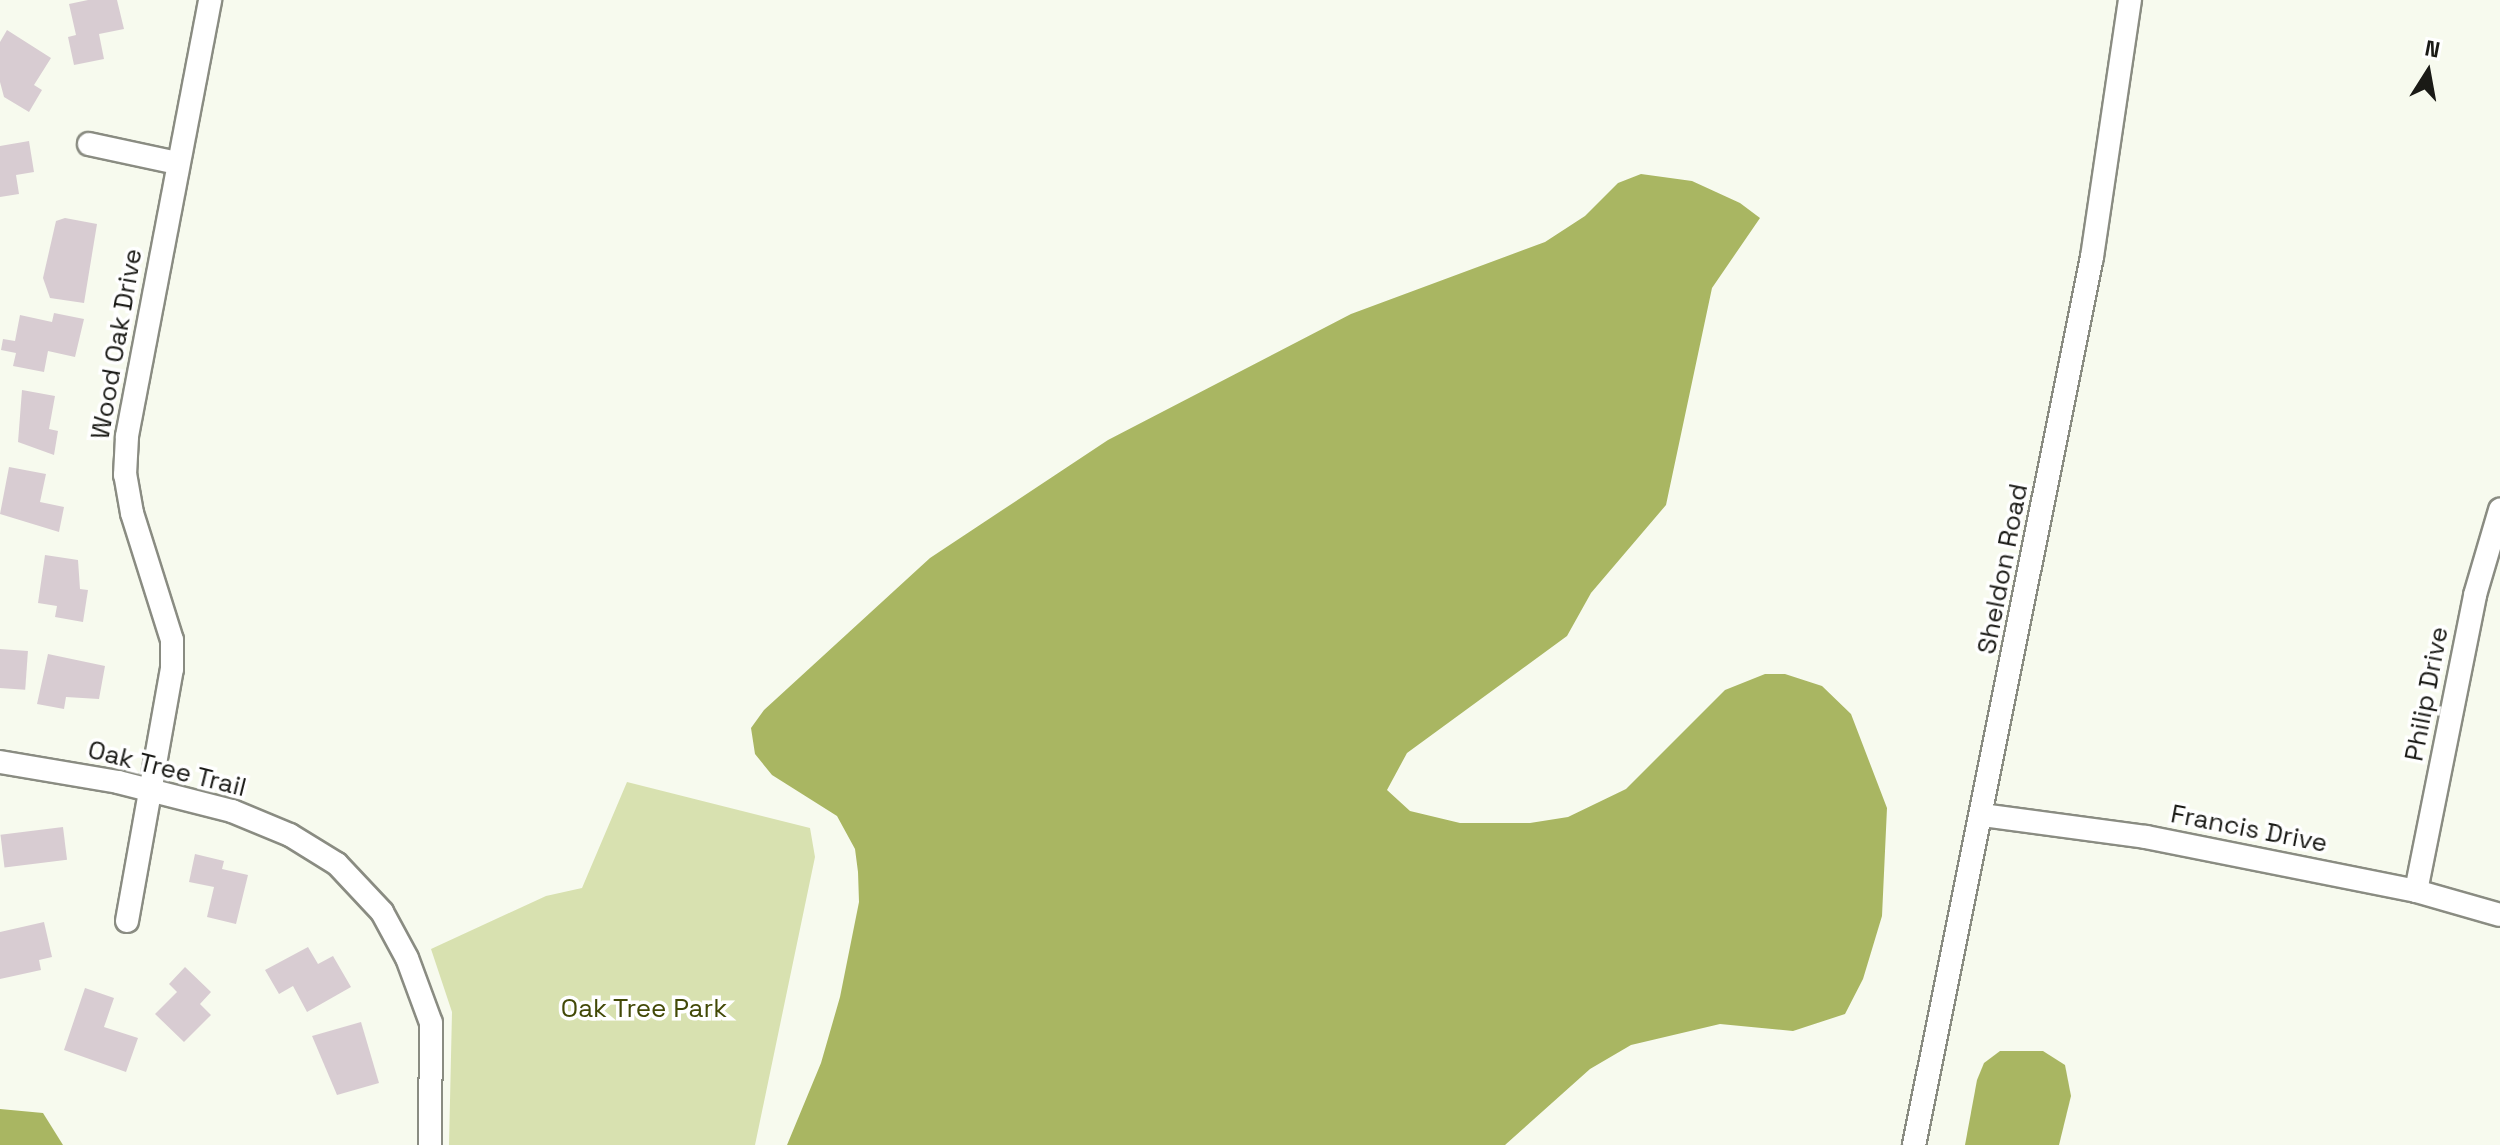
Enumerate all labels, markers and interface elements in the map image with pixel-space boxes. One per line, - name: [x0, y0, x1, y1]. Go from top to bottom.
- north arrow: [2388, 32, 2468, 112]
- text: N: [2423, 33, 2442, 64]
- street label: Wood Oak Drive: [85, 246, 149, 442]
- street label: Sheldon Road: [1971, 481, 2035, 657]
- street label: Philip Drive: [2399, 624, 2455, 764]
- street label: Oak Tree Trail: [84, 734, 250, 804]
- street label: Francis Drive: [2168, 799, 2330, 859]
- park label: Oak Tree Park: [560, 993, 728, 1025]

